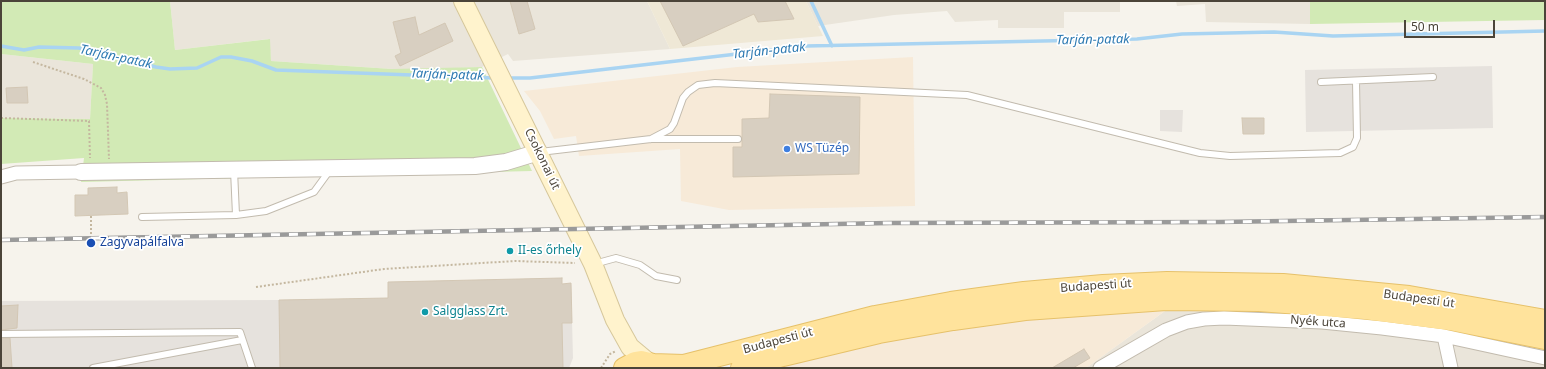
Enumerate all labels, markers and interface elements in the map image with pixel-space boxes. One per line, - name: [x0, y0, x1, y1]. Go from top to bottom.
- scale bar: [1406, 12, 1497, 38]
- text: 50 m: [1411, 18, 1439, 35]
- water label: Tarján-patak: [1056, 32, 1130, 48]
- water label: Tarján-patak: [732, 39, 806, 63]
- water label: Tarján-patak: [78, 42, 154, 72]
- water label: Tarján-patak: [410, 66, 484, 84]
- street label: Csokonai út: [521, 126, 563, 192]
- place label: WS Tüzép: [795, 142, 849, 156]
- marker: WS Tüzép: [782, 144, 792, 154]
- place label: Zagyvapálfalva: [100, 236, 184, 250]
- marker: Zagyvapálfalva: [85, 237, 97, 249]
- place label: II-es őrhely: [518, 244, 581, 258]
- marker: II-es őrhely: [505, 246, 515, 256]
- street label: Budapesti út: [1060, 276, 1132, 296]
- street label: Budapesti út: [1383, 287, 1455, 311]
- place label: Salgglass Zrt.: [433, 305, 508, 319]
- marker: Salgglass Zrt.: [420, 307, 430, 317]
- street label: Nyék utca: [1290, 313, 1346, 331]
- street label: Budapesti út: [742, 325, 814, 357]

